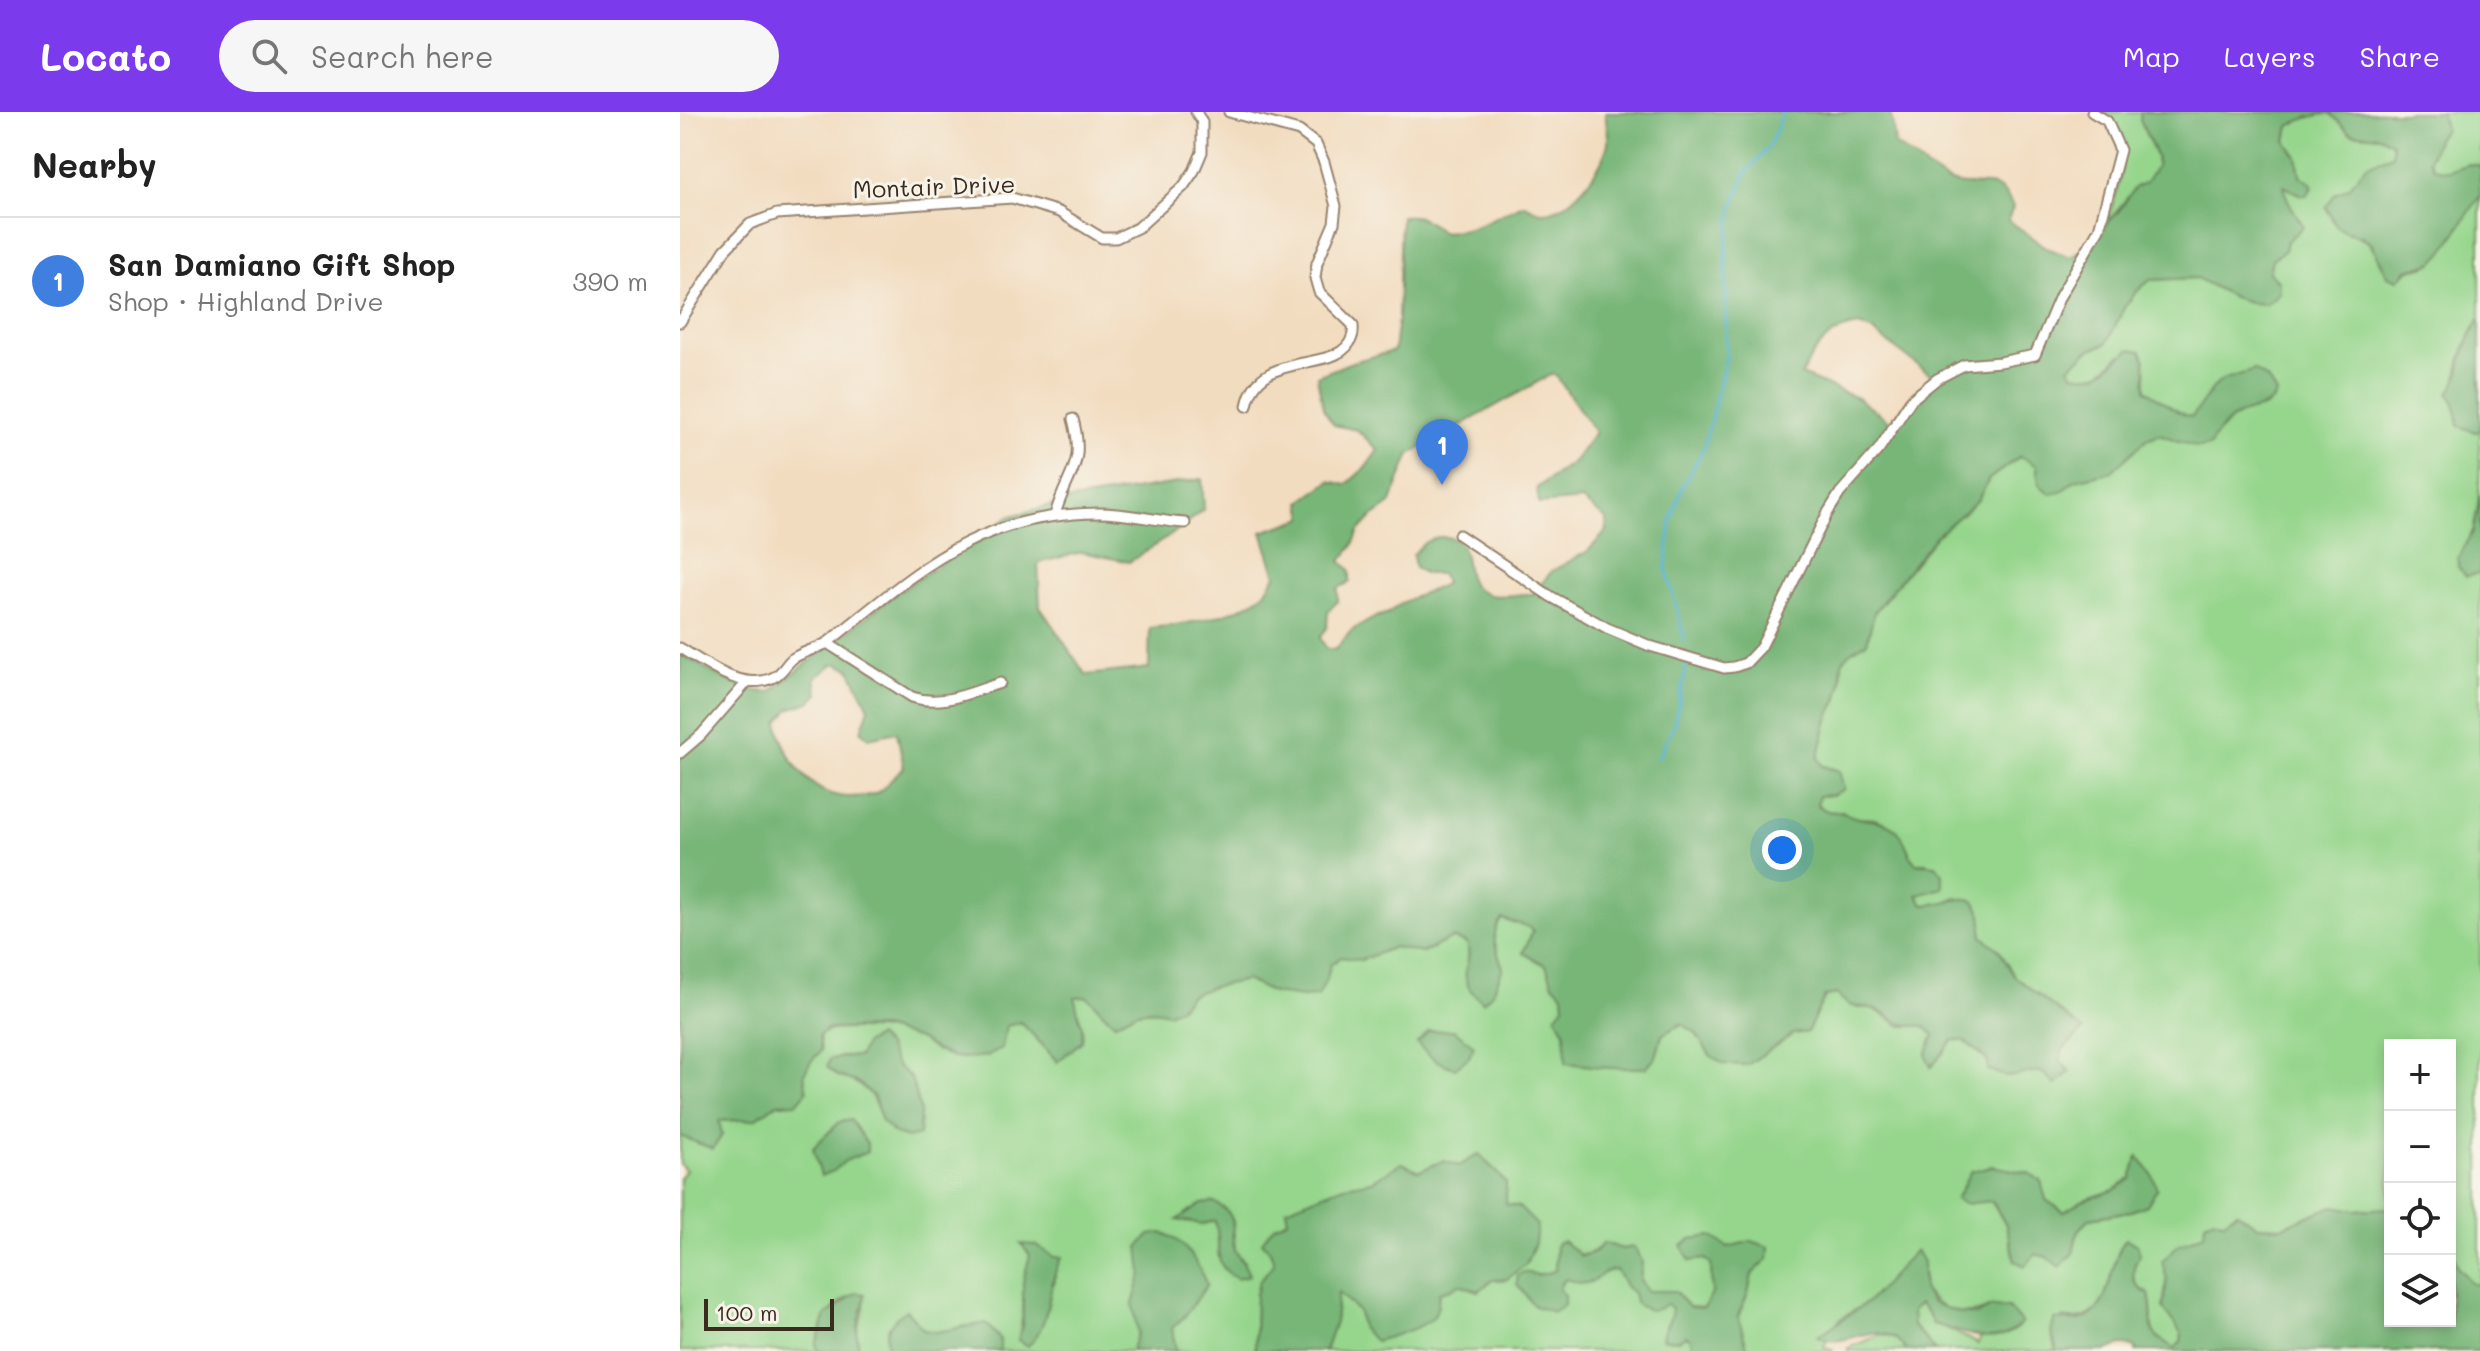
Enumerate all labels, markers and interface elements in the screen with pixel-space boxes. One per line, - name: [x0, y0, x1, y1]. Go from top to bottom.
- search box: [219, 20, 779, 92]
- text: Locato: [40, 31, 171, 81]
- icon: search: [247, 34, 291, 78]
- text: Search here: [311, 36, 494, 76]
- text: Map: [2123, 38, 2180, 74]
- text: Layers: [2224, 38, 2316, 74]
- text: Share: [2360, 38, 2440, 74]
- text: Nearby: [32, 142, 157, 187]
- street label: Montair Drive: [852, 168, 1016, 204]
- text: San Damiano Gift Shop: [108, 244, 455, 284]
- text: 1: [52, 264, 64, 298]
- text: 390 m: [572, 264, 648, 298]
- text: Shop · Highland Drive: [108, 284, 384, 318]
- pin: 1: [1416, 419, 1468, 485]
- your location: [1762, 830, 1802, 870]
- map controls: [2384, 1039, 2456, 1327]
- button: +: [2384, 1039, 2456, 1111]
- button: −: [2384, 1111, 2456, 1183]
- button: locate: [2384, 1183, 2456, 1255]
- button: layers: [2384, 1255, 2456, 1327]
- scale bar: [704, 1295, 834, 1331]
- text: 100 m: [716, 1298, 778, 1327]

